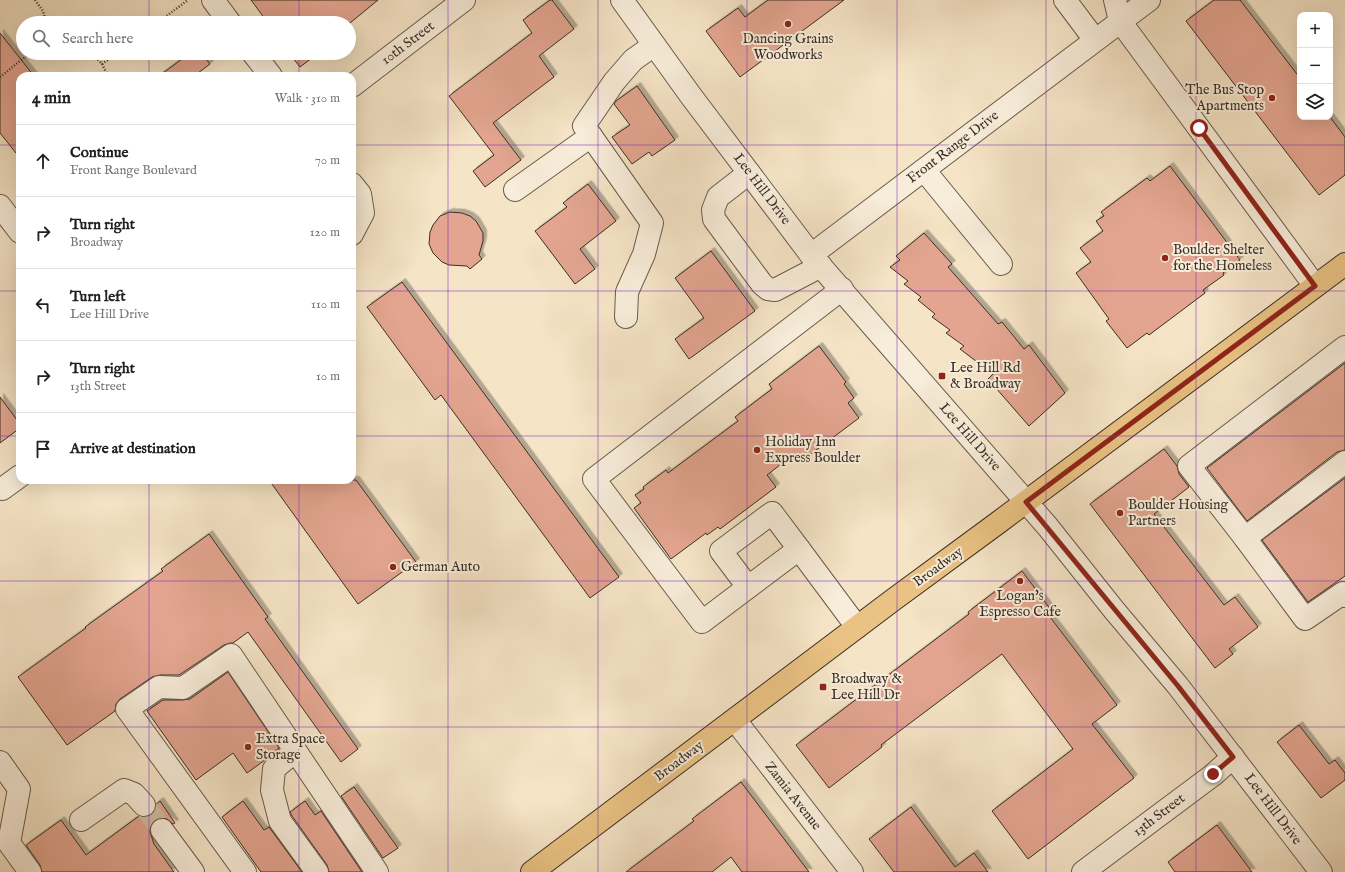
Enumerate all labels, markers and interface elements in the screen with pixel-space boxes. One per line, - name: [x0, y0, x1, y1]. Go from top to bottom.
- map controls: [1297, 12, 1333, 120]
- button: +: [1297, 12, 1333, 48]
- search box: [16, 16, 356, 60]
- street label: 10th Street: [378, 17, 438, 69]
- marker: Dancing Grains Woodworks: [783, 19, 793, 29]
- icon: search: [30, 27, 52, 49]
- text: Search here: [62, 29, 133, 48]
- place label: Dancing Grains Woodworks: [742, 30, 834, 64]
- button: −: [1297, 48, 1333, 84]
- place label: The Bus Stop Apartments: [1185, 81, 1264, 115]
- button: layers: [1297, 84, 1333, 120]
- text: 4 min: [32, 88, 71, 109]
- text: Walk · 310 m: [275, 90, 340, 107]
- marker: The Bus Stop Apartments: [1267, 93, 1277, 103]
- street label: Front Range Drive: [903, 106, 1003, 187]
- route start: [1190, 119, 1208, 137]
- text: Continue: [70, 143, 128, 162]
- icon: ahead: [32, 150, 54, 172]
- street label: Lee Hill Drive: [729, 150, 795, 229]
- text: 70 m: [315, 152, 340, 169]
- text: Front Range Boulevard: [70, 162, 197, 179]
- text: Turn right: [70, 215, 135, 234]
- icon: right: [32, 222, 54, 244]
- text: 120 m: [310, 224, 340, 241]
- text: Broadway: [70, 234, 123, 251]
- place label: Boulder Shelter for the Homeless: [1173, 241, 1272, 275]
- marker: Boulder Shelter for the Homeless: [1160, 253, 1170, 263]
- text: Turn left: [70, 287, 126, 306]
- icon: left: [32, 294, 54, 316]
- text: 110 m: [311, 296, 340, 313]
- text: Lee Hill Drive: [70, 306, 149, 323]
- text: Turn right: [70, 359, 135, 378]
- place label: Lee Hill Rd & Broadway: [950, 359, 1021, 393]
- icon: right: [32, 366, 54, 388]
- text: 10 m: [316, 368, 340, 385]
- marker: Lee Hill Rd & Broadway: [937, 371, 947, 381]
- text: 13th Street: [70, 378, 126, 395]
- street label: Lee Hill Drive: [935, 399, 1005, 475]
- place label: Holiday Inn Express Boulder: [765, 433, 860, 467]
- icon: arrive: [32, 438, 54, 460]
- text: Arrive at destination: [70, 439, 196, 458]
- marker: Holiday Inn Express Boulder: [752, 445, 762, 455]
- place label: Boulder Housing Partners: [1128, 496, 1229, 530]
- marker: Boulder Housing Partners: [1115, 508, 1125, 518]
- street label: Broadway: [910, 543, 967, 591]
- place label: German Auto: [401, 558, 481, 576]
- marker: German Auto: [388, 562, 398, 572]
- marker: Logan's Espresso Cafe: [1015, 576, 1025, 586]
- place label: Logan's Espresso Cafe: [979, 587, 1061, 621]
- place label: Broadway & Lee Hill Dr: [831, 670, 902, 704]
- marker: Broadway & Lee Hill Dr: [818, 682, 828, 692]
- place label: Extra Space Storage: [256, 730, 325, 764]
- street label: Broadway: [651, 736, 707, 785]
- marker: Extra Space Storage: [243, 742, 253, 752]
- street label: Zamia Avenue: [761, 758, 826, 834]
- route end: [1204, 765, 1222, 783]
- street label: Lee Hill Drive: [1240, 770, 1306, 849]
- street label: 13th Street: [1129, 789, 1189, 840]

